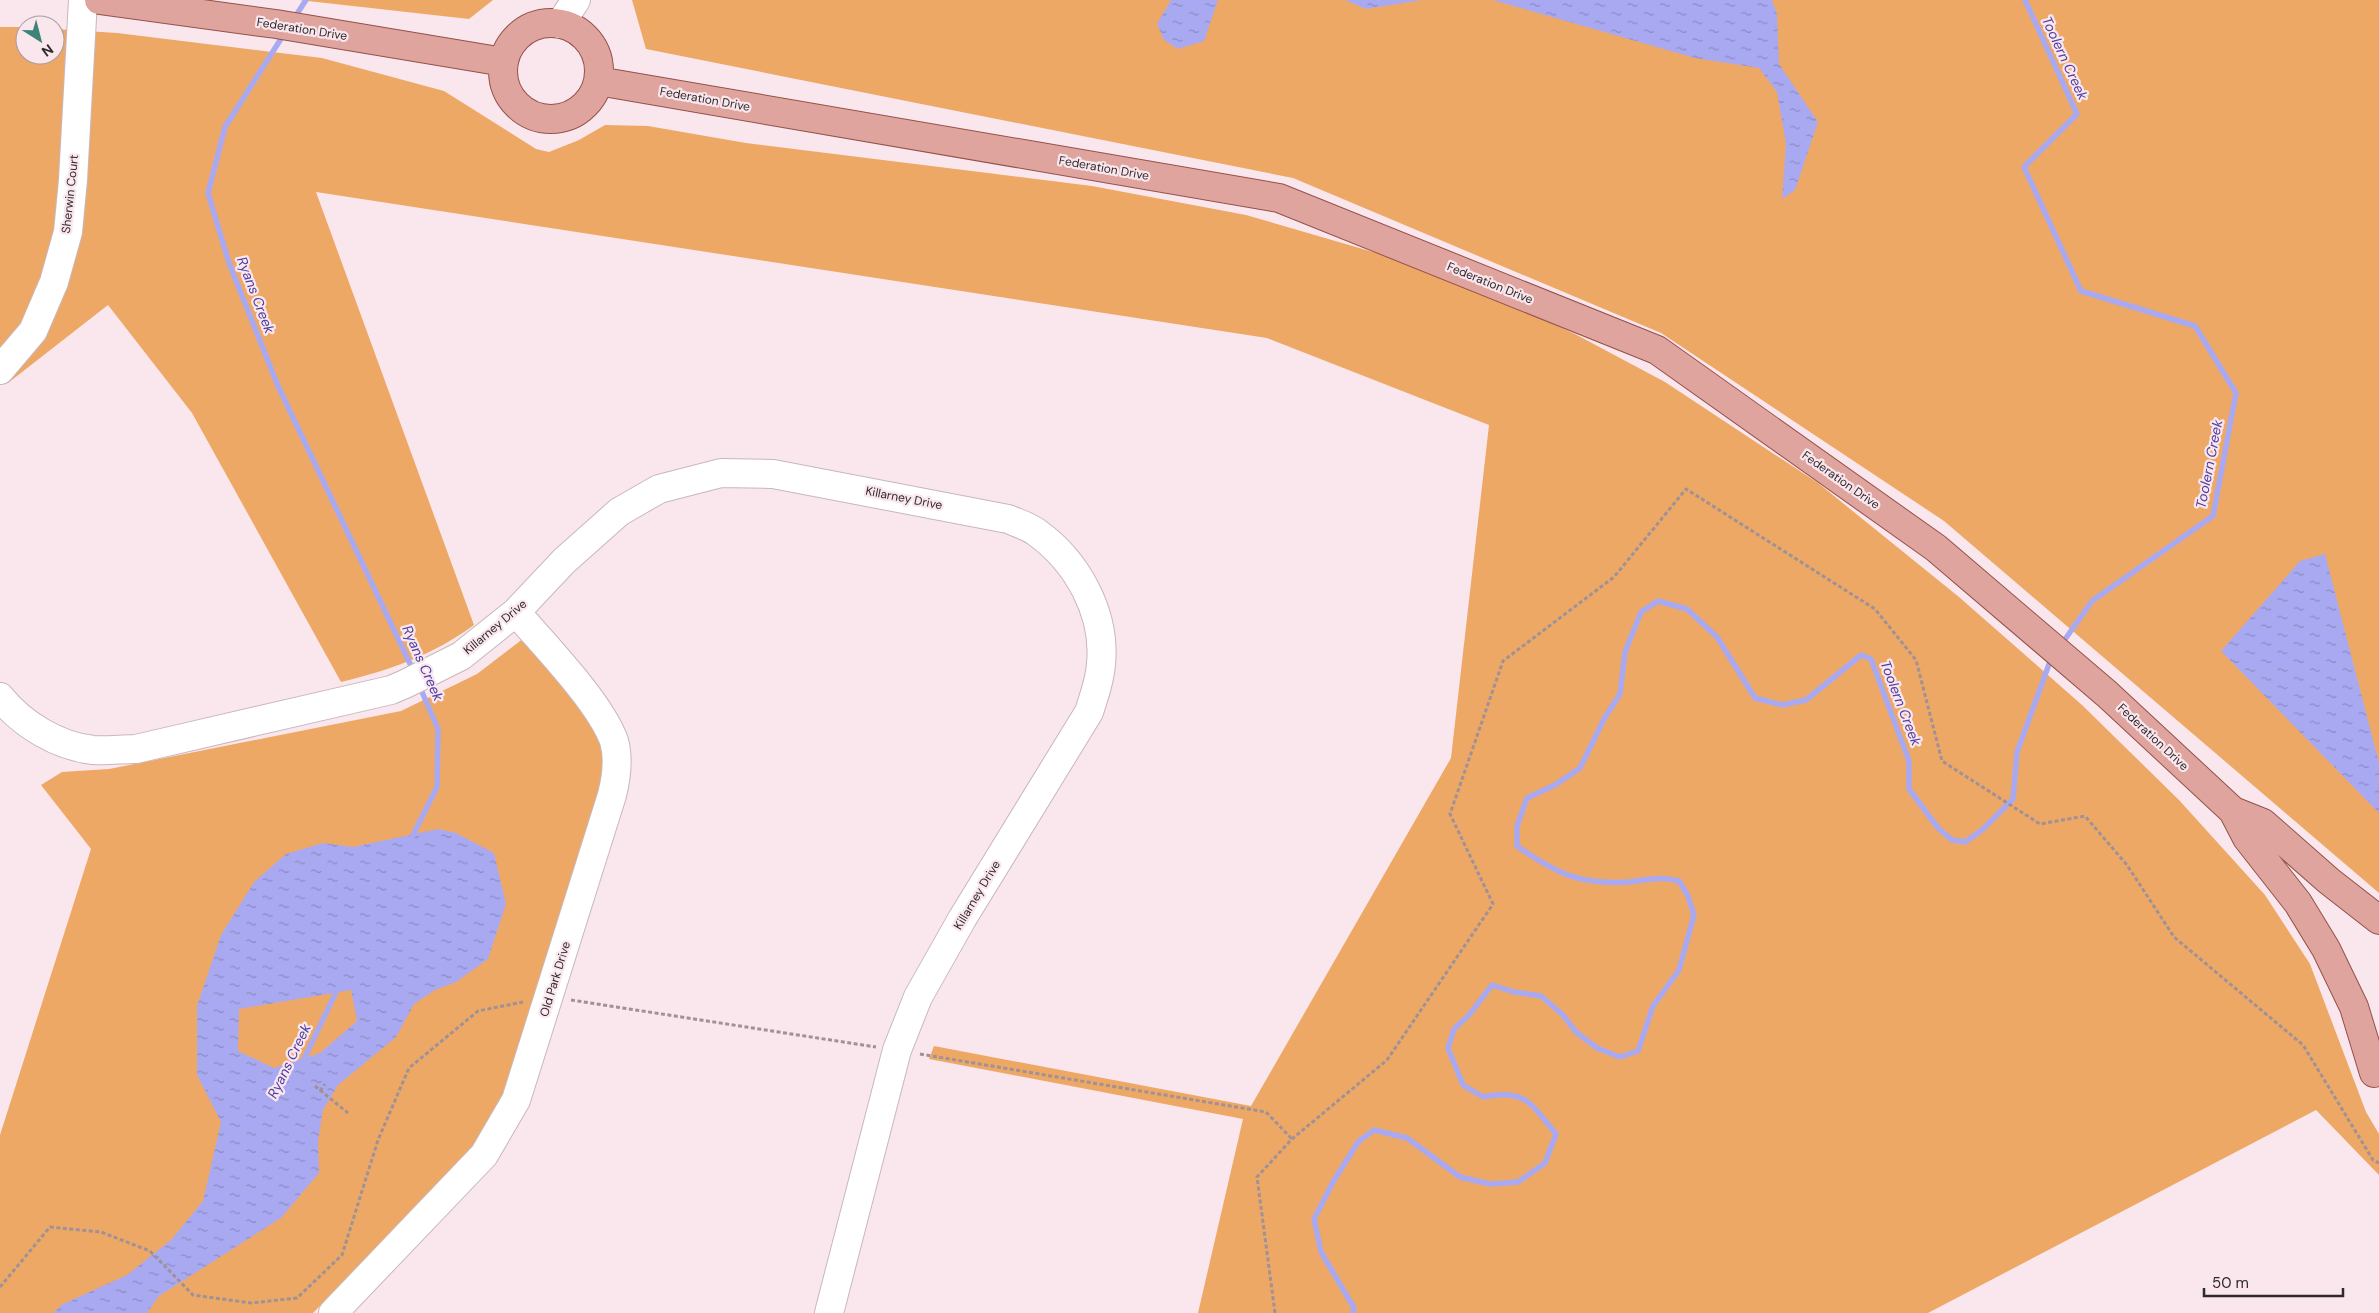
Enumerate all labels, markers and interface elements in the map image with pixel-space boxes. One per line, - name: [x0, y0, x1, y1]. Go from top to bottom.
- water label: Toolern Creek: [2038, 13, 2093, 103]
- street label: Federation Drive: [256, 14, 349, 44]
- north arrow: [15, 15, 65, 65]
- text: N: [38, 40, 57, 61]
- street label: Federation Drive: [659, 83, 752, 115]
- street label: Federation Drive: [1058, 152, 1151, 184]
- street label: Sherwin Court: [58, 154, 82, 234]
- water label: Ryans Creek: [233, 254, 279, 337]
- street label: Federation Drive: [1445, 258, 1535, 308]
- water label: Toolern Creek: [2192, 417, 2227, 510]
- street label: Federation Drive: [1799, 447, 1883, 513]
- street label: Killarney Drive: [864, 483, 944, 513]
- street label: Killarney Drive: [460, 596, 530, 658]
- water label: Ryans Creek: [398, 622, 448, 704]
- water label: Toolern Creek: [1876, 658, 1926, 749]
- street label: Federation Drive: [2114, 700, 2192, 774]
- street label: Killarney Drive: [950, 857, 1004, 933]
- street label: Old Park Drive: [536, 939, 574, 1019]
- water label: Ryans Creek: [263, 1020, 315, 1101]
- scale bar: [2204, 1266, 2343, 1298]
- text: 50 m: [2212, 1273, 2249, 1293]

